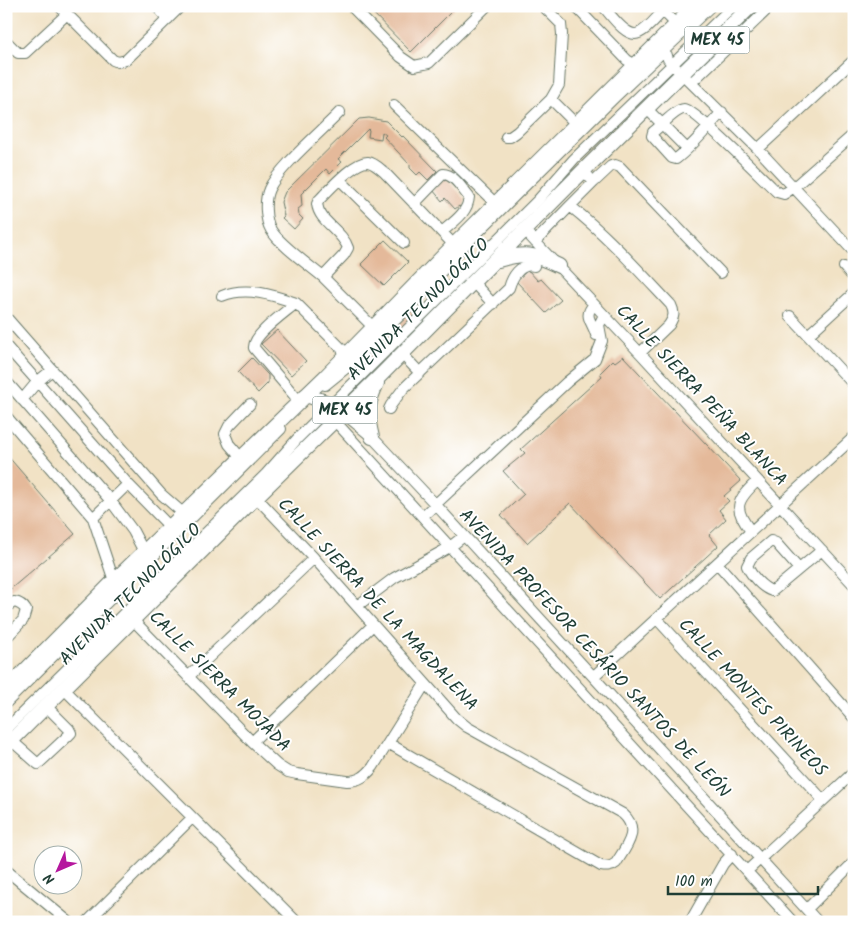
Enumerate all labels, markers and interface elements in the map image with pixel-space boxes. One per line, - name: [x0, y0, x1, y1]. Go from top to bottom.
- road number: MEX 45: [684, 26, 750, 54]
- street label: AVENIDA TECNOLÓGICO: [341, 232, 497, 388]
- street label: CALLE SIERRA PEÑA BLANCA: [608, 298, 794, 494]
- road number: MEX 45: [312, 396, 378, 424]
- street label: CALLE SIERRA DE LA MAGDALENA: [270, 491, 484, 719]
- street label: AVENIDA PROFESOR CESÁRIO SANTOS DE LEÓN: [451, 502, 737, 806]
- street label: AVENIDA TECNOLÓGICO: [53, 517, 209, 673]
- street label: CALLE SIERRA MOJADA: [141, 604, 297, 760]
- street label: CALLE MONTES PIRINEOS: [670, 612, 834, 784]
- north arrow: [32, 846, 82, 896]
- scale bar: [668, 863, 818, 895]
- text: N: [38, 867, 60, 889]
- text: 100 m: [675, 870, 713, 894]

